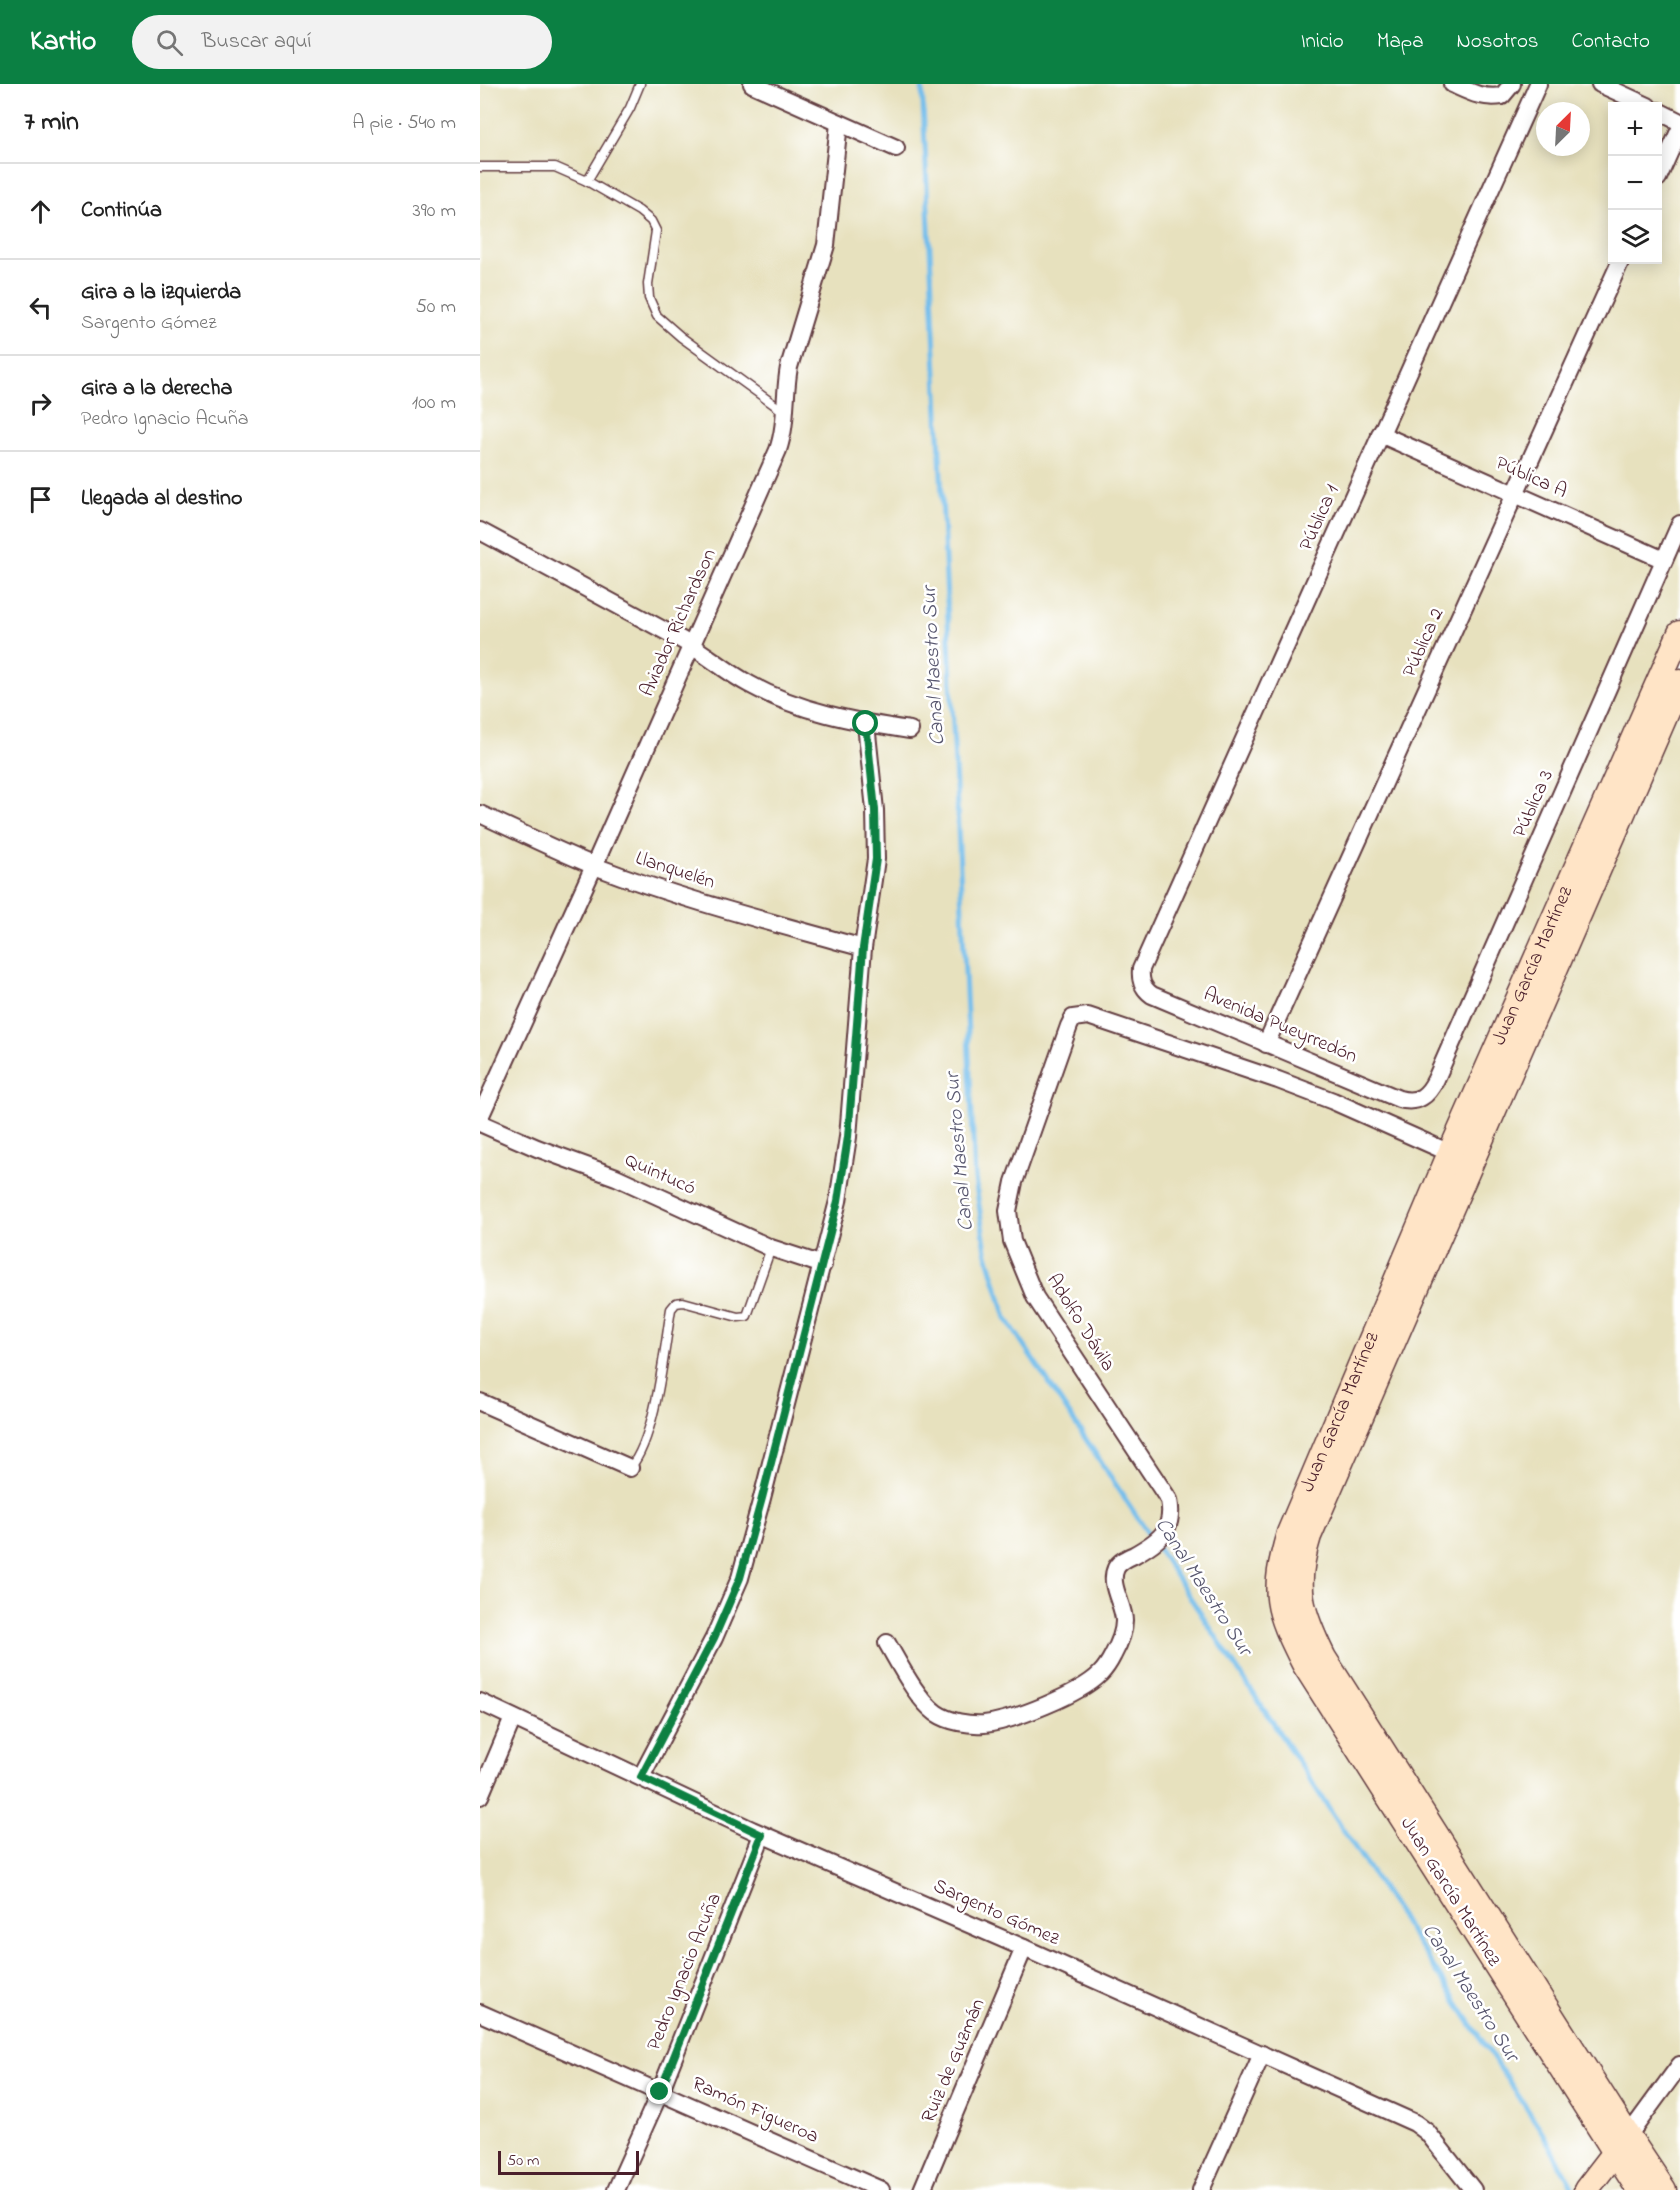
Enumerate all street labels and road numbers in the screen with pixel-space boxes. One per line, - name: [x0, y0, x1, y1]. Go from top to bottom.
- street label: Pública A: [1491, 449, 1571, 507]
- street label: Pública 1: [1293, 480, 1347, 556]
- street label: Aviador Richardson: [633, 544, 725, 702]
- street label: Pública 2: [1396, 604, 1452, 682]
- street label: Pública 3: [1506, 765, 1562, 843]
- street label: Llanquelén: [631, 844, 719, 898]
- street label: Juan García Martínez: [1485, 881, 1581, 1050]
- street label: Avenida Pueyrredón: [1198, 980, 1362, 1072]
- street label: Quintucó: [620, 1146, 700, 1204]
- street label: Adolfo Dávila: [1038, 1268, 1122, 1378]
- street label: Juan García Martínez: [1293, 1327, 1387, 1497]
- street label: Juan García Martínez: [1392, 1812, 1508, 1973]
- street label: Sargento Gómez: [928, 1872, 1064, 1955]
- street label: Pedro Ignacio Acuña: [640, 1889, 731, 2056]
- street label: Ruiz de Guzmán: [915, 1994, 993, 2128]
- street label: Ramón Figueroa: [687, 2070, 823, 2153]

